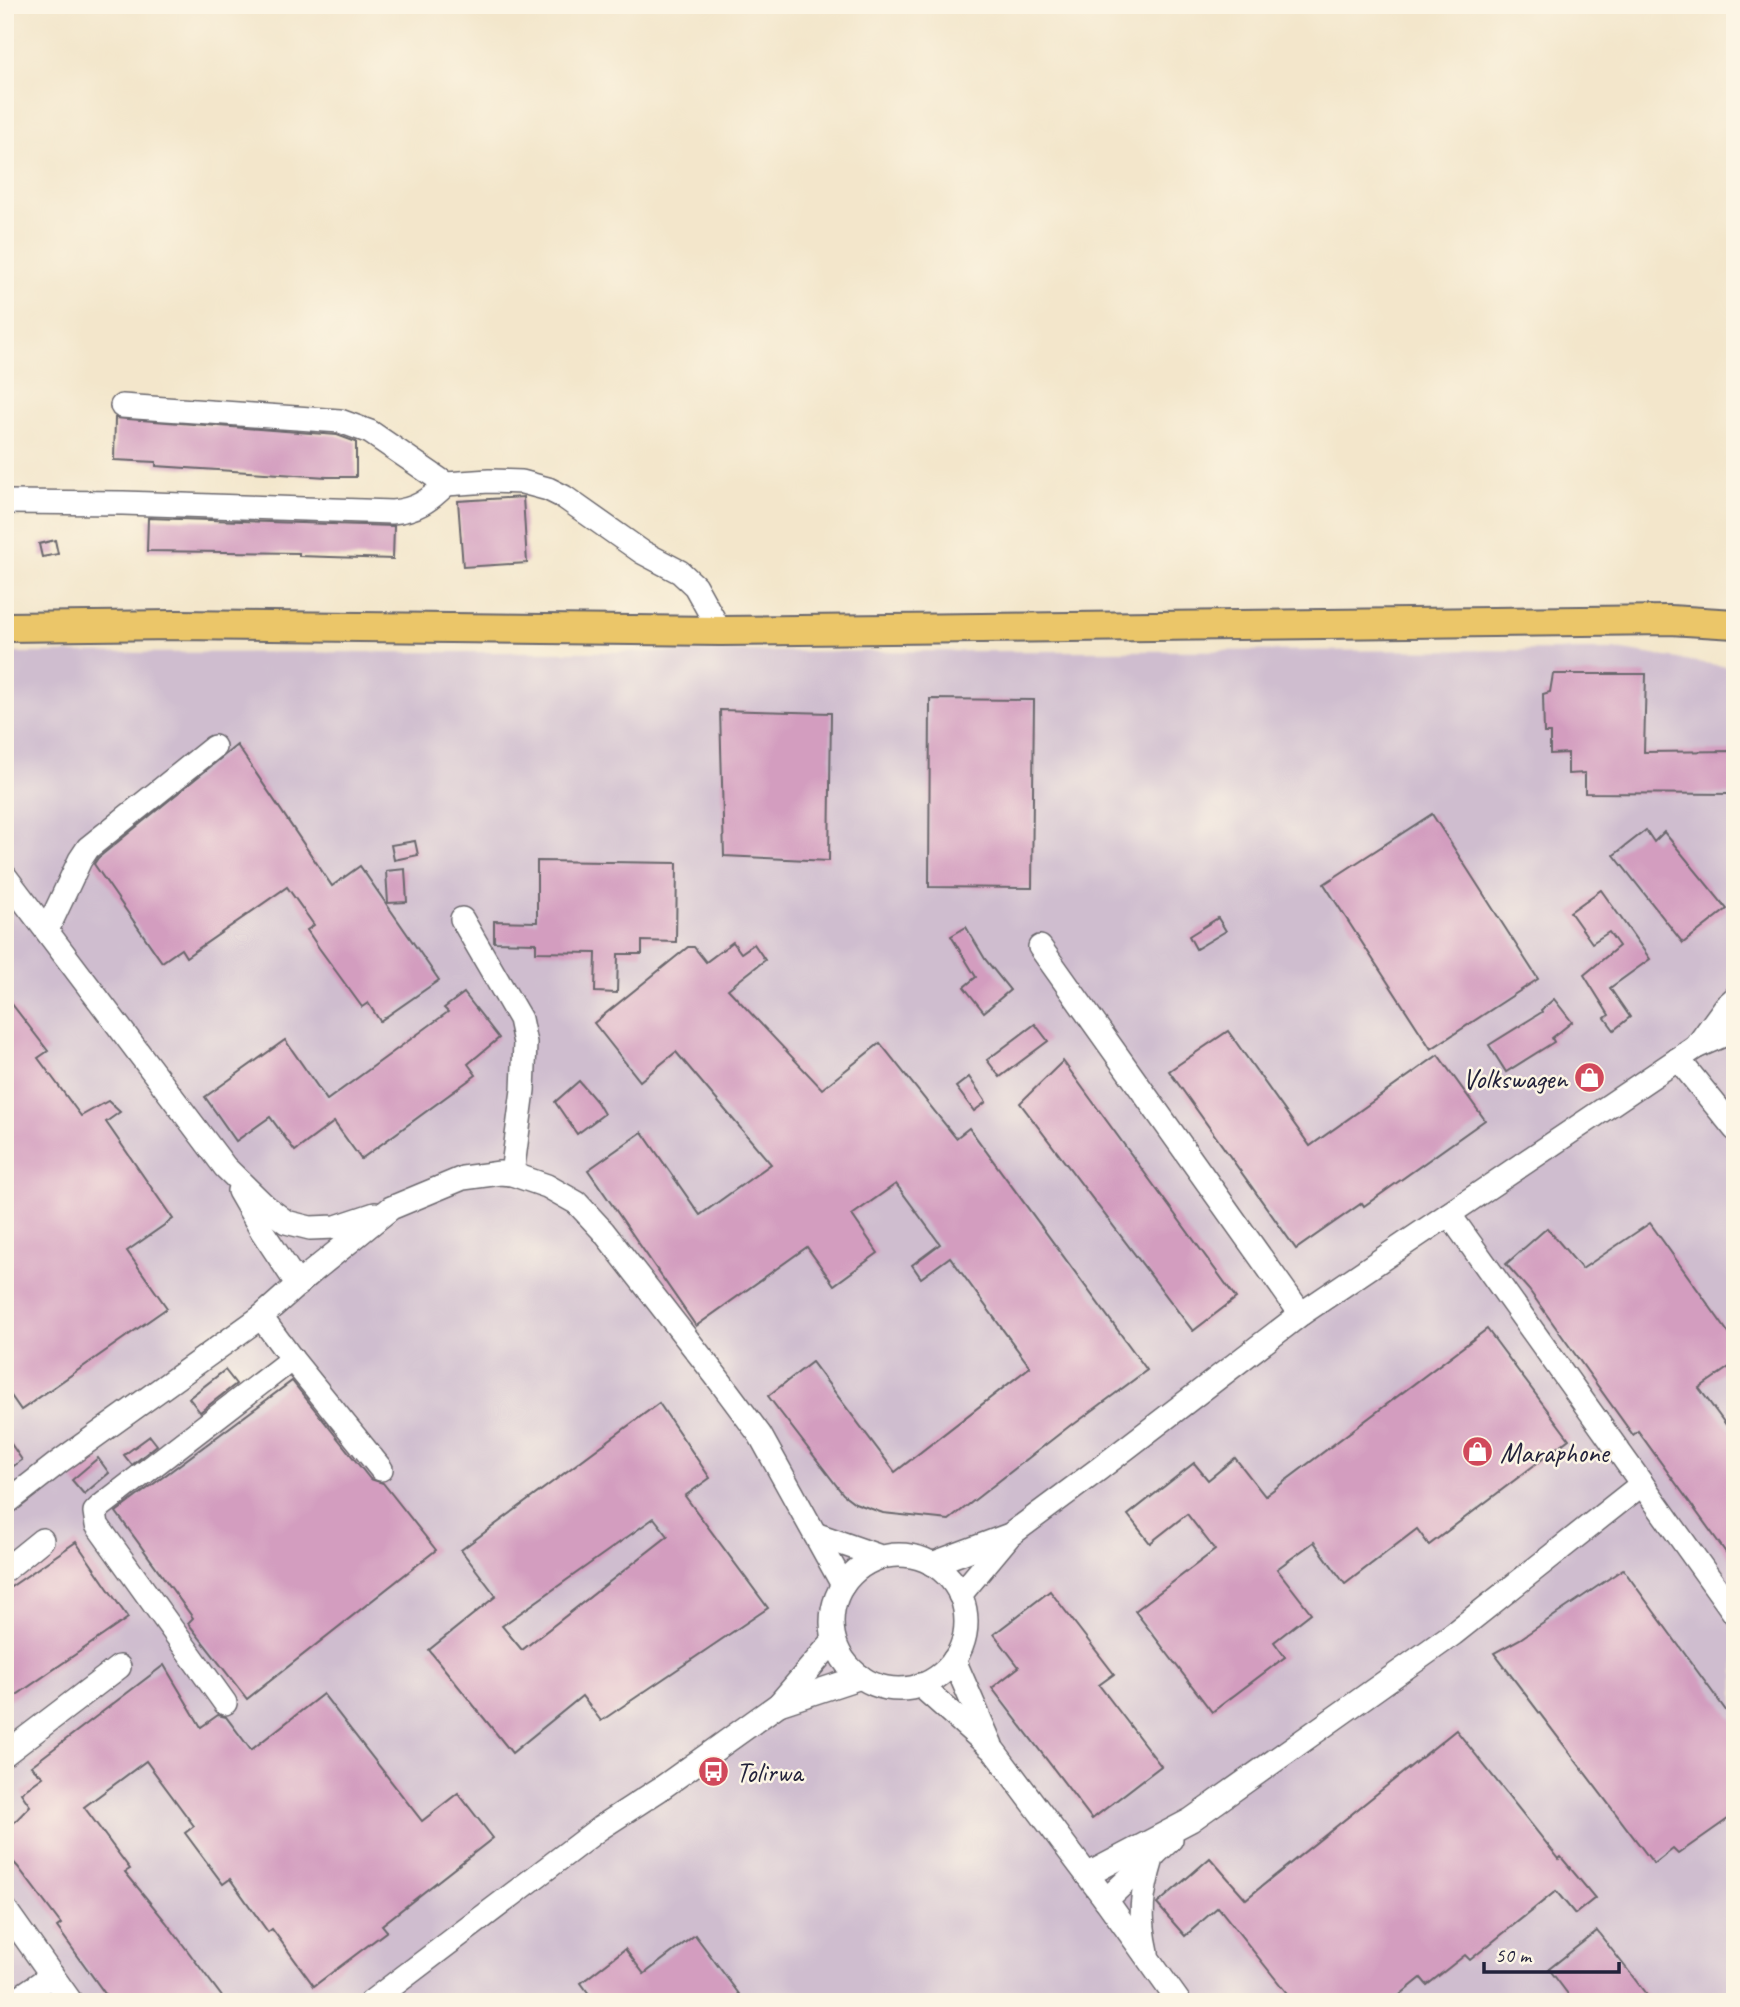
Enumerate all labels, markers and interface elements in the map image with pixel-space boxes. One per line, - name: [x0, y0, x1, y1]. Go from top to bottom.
- place label: Volkswagen: [1462, 1061, 1568, 1096]
- shop icon: Volkswagen: [1573, 1061, 1607, 1095]
- shop icon: Maraphone: [1460, 1435, 1494, 1469]
- place label: Maraphone: [1500, 1435, 1610, 1470]
- bus stop icon: Tolirwa: [696, 1755, 730, 1789]
- place label: Tolirwa: [736, 1755, 805, 1790]
- scale bar: [1484, 1930, 1619, 1974]
- text: 50 m: [1495, 1942, 1533, 1968]

